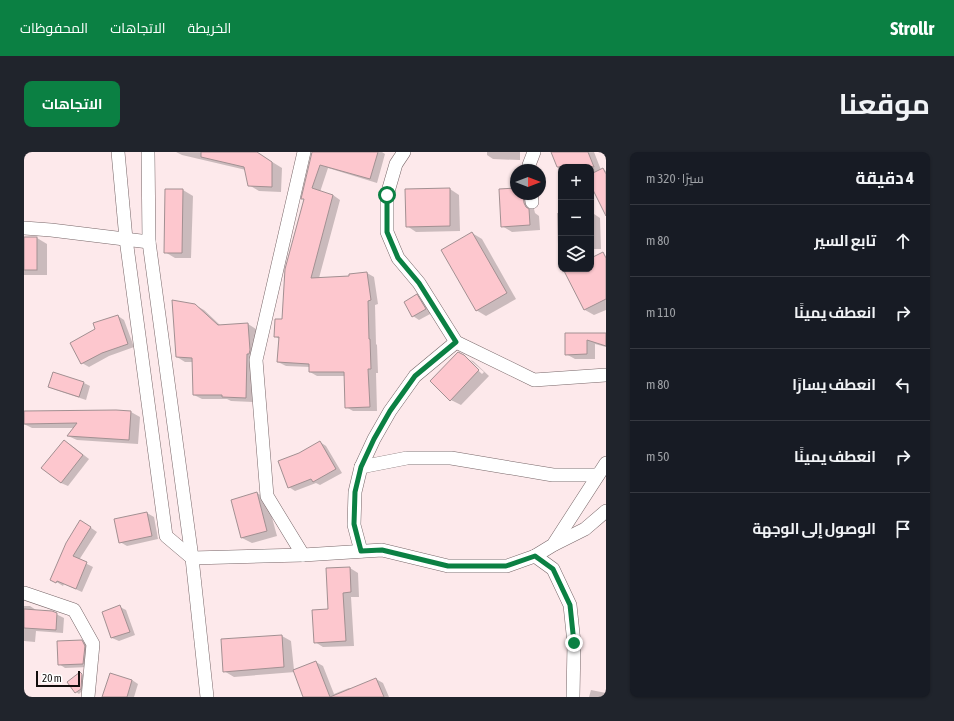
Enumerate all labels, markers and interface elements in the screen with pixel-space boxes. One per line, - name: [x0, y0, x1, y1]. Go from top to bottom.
- text: Strollr: [890, 17, 934, 39]
- text: المحفوظات: [20, 20, 88, 36]
- text: الاتجاهات: [110, 20, 166, 36]
- text: الخريطة: [188, 20, 231, 36]
- button: الاتجاهات: [24, 81, 120, 127]
- text: موقعنا: [839, 88, 930, 120]
- north arrow: [510, 164, 546, 200]
- map controls: [558, 164, 594, 272]
- button: +: [558, 164, 594, 200]
- text: 4 دقيقة: [856, 168, 914, 188]
- text: سيرًا · 320 m: [646, 171, 704, 186]
- route start: [378, 186, 396, 204]
- button: −: [558, 200, 594, 236]
- icon: ahead: [892, 230, 914, 252]
- text: تابع السير: [814, 232, 876, 249]
- text: 80 m: [646, 233, 669, 248]
- button: layers: [558, 236, 594, 272]
- icon: right: [892, 302, 914, 324]
- text: انعطف يمينًا: [794, 304, 876, 321]
- text: 110 m: [646, 305, 676, 320]
- icon: left: [892, 374, 914, 396]
- text: انعطف يسارًا: [792, 376, 876, 393]
- text: 80 m: [646, 377, 669, 392]
- icon: right: [892, 446, 914, 468]
- text: انعطف يمينًا: [794, 448, 876, 465]
- text: 50 m: [646, 449, 669, 464]
- icon: arrive: [892, 518, 914, 540]
- text: الوصول إلى الوجهة: [752, 520, 876, 537]
- route end: [565, 634, 583, 652]
- scale bar: [36, 669, 80, 688]
- text: 20 m: [42, 672, 62, 684]

